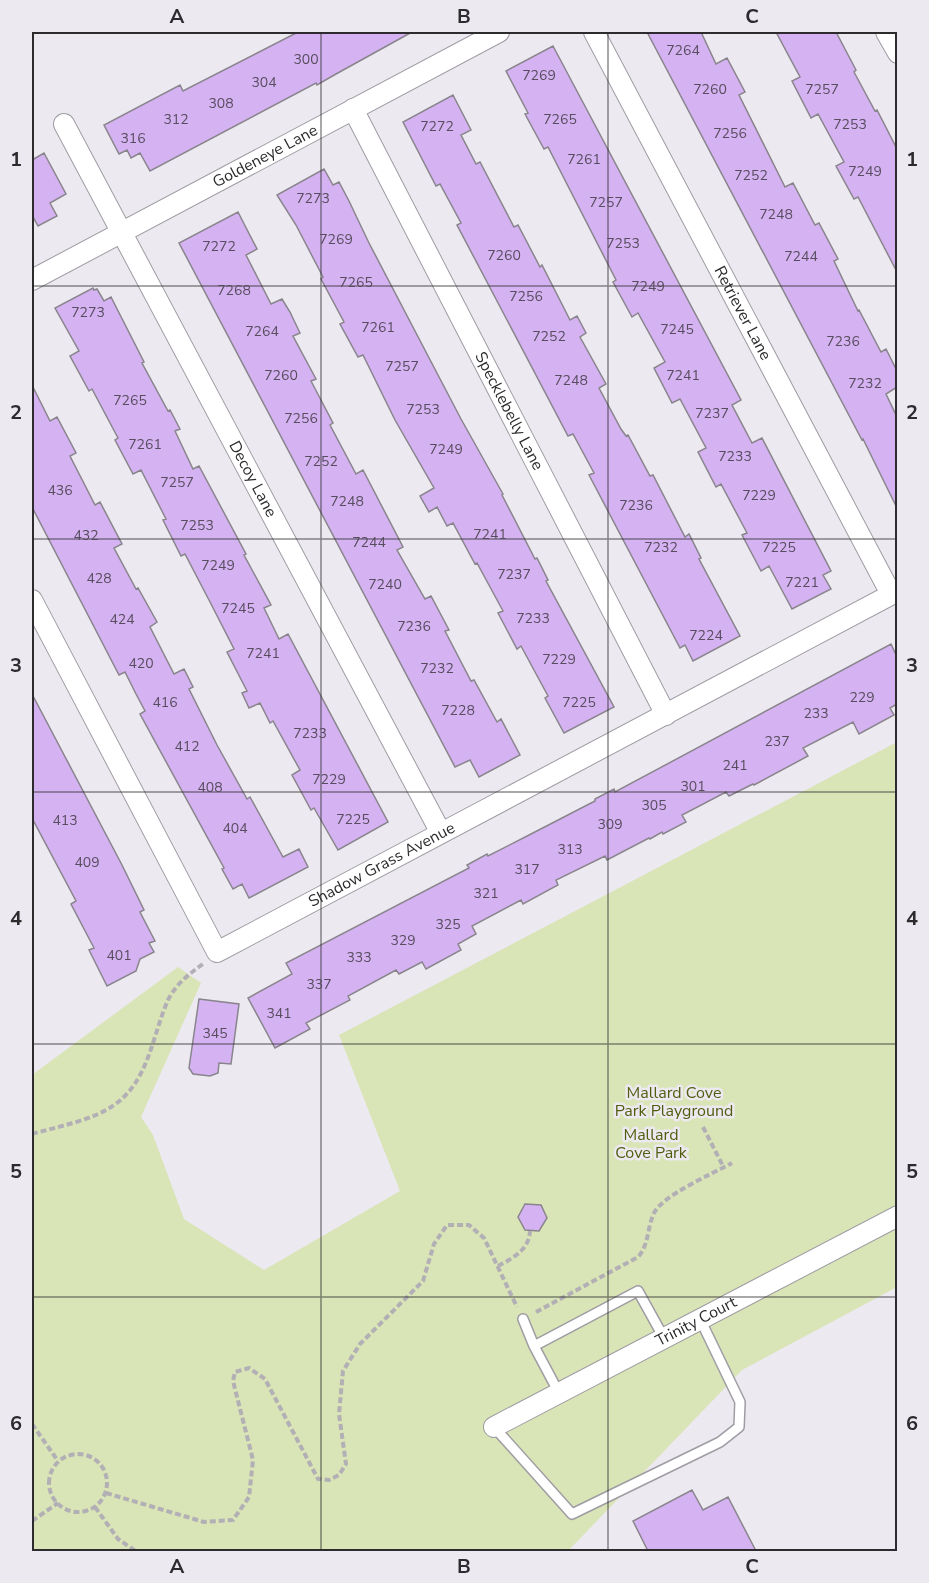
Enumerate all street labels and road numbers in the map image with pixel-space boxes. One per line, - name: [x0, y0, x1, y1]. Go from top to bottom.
- street label: Goldeneye Lane: [209, 119, 322, 193]
- street label: Retriever Lane: [709, 262, 777, 364]
- street label: Specklebelly Lane: [469, 348, 549, 474]
- street label: Decoy Lane: [223, 437, 282, 521]
- street label: Shadow Grass Avenue: [305, 817, 459, 913]
- street label: Trinity Court: [652, 1291, 741, 1352]

